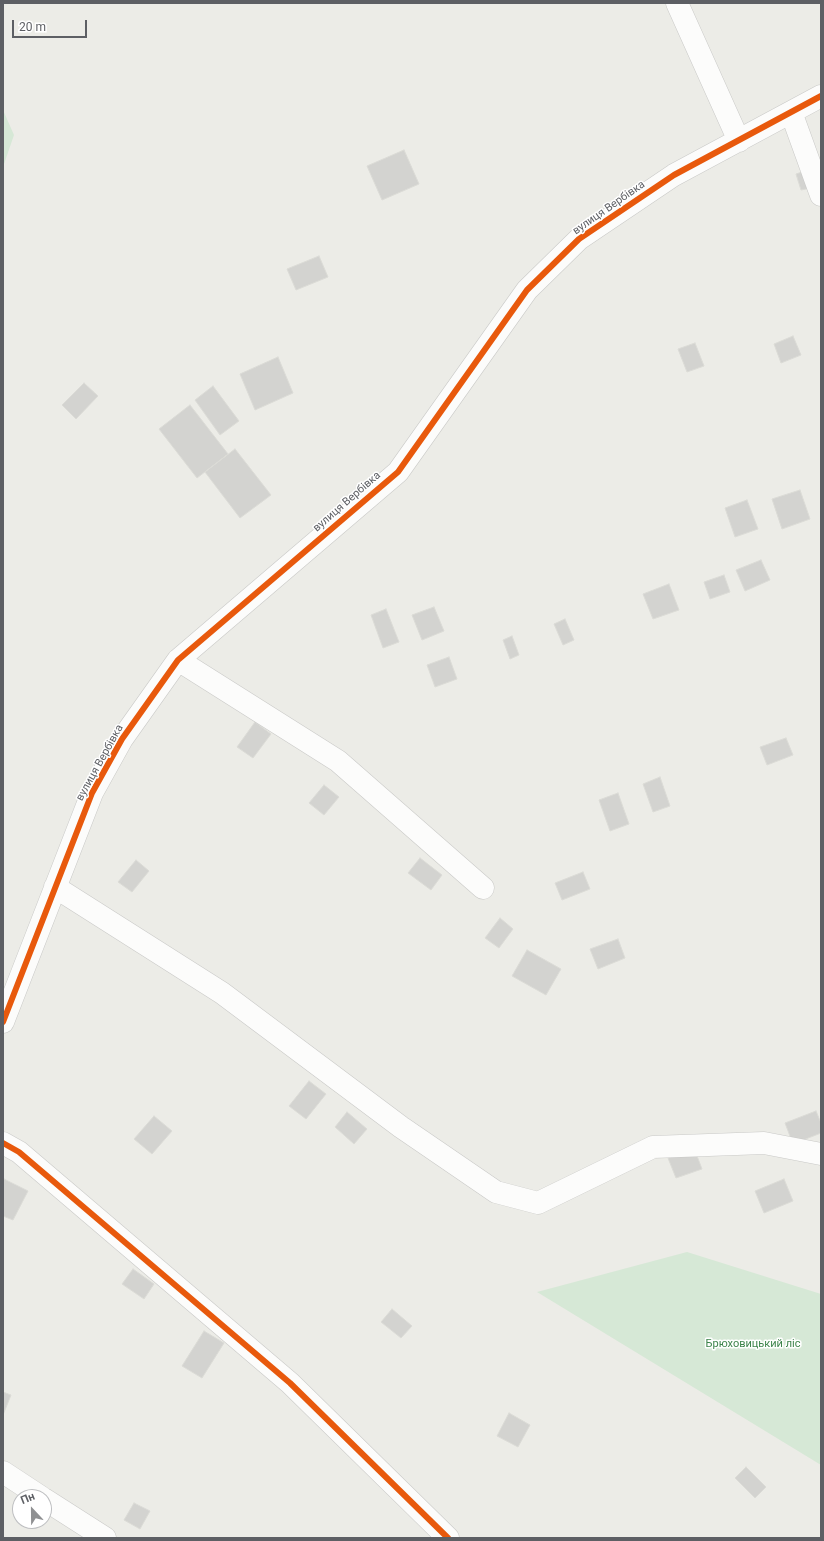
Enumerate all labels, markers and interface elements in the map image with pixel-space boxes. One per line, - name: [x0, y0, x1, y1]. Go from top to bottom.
- scale bar: [14, 12, 89, 38]
- text: 20 m: [19, 20, 46, 34]
- street label: вулиця Вербівка: [570, 178, 648, 238]
- street label: вулиця Вербівка: [311, 469, 383, 535]
- street label: вулиця Вербівка: [74, 723, 126, 803]
- park label: Брюховицький ліс: [706, 1337, 800, 1351]
- north arrow: [12, 1489, 52, 1529]
- text: Пн: [19, 1490, 37, 1507]

